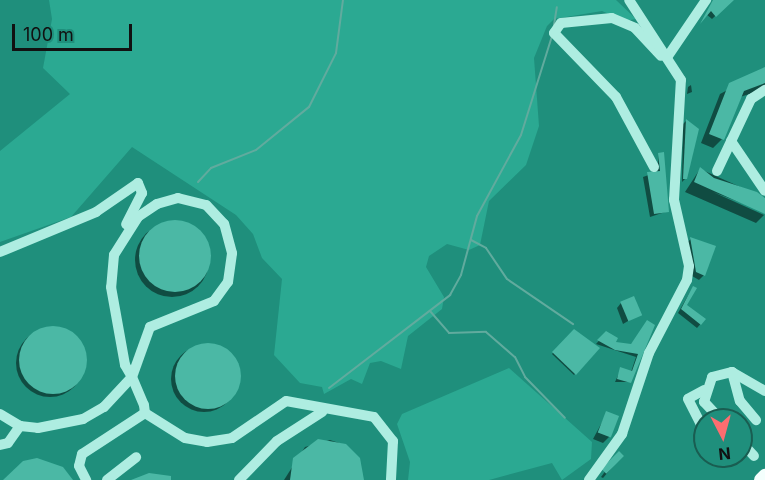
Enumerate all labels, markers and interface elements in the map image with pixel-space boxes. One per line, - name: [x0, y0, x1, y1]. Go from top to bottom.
- scale bar: [15, 12, 135, 50]
- text: 100 m: [23, 24, 74, 45]
- north arrow: [693, 408, 753, 468]
- text: N: [718, 443, 732, 464]

